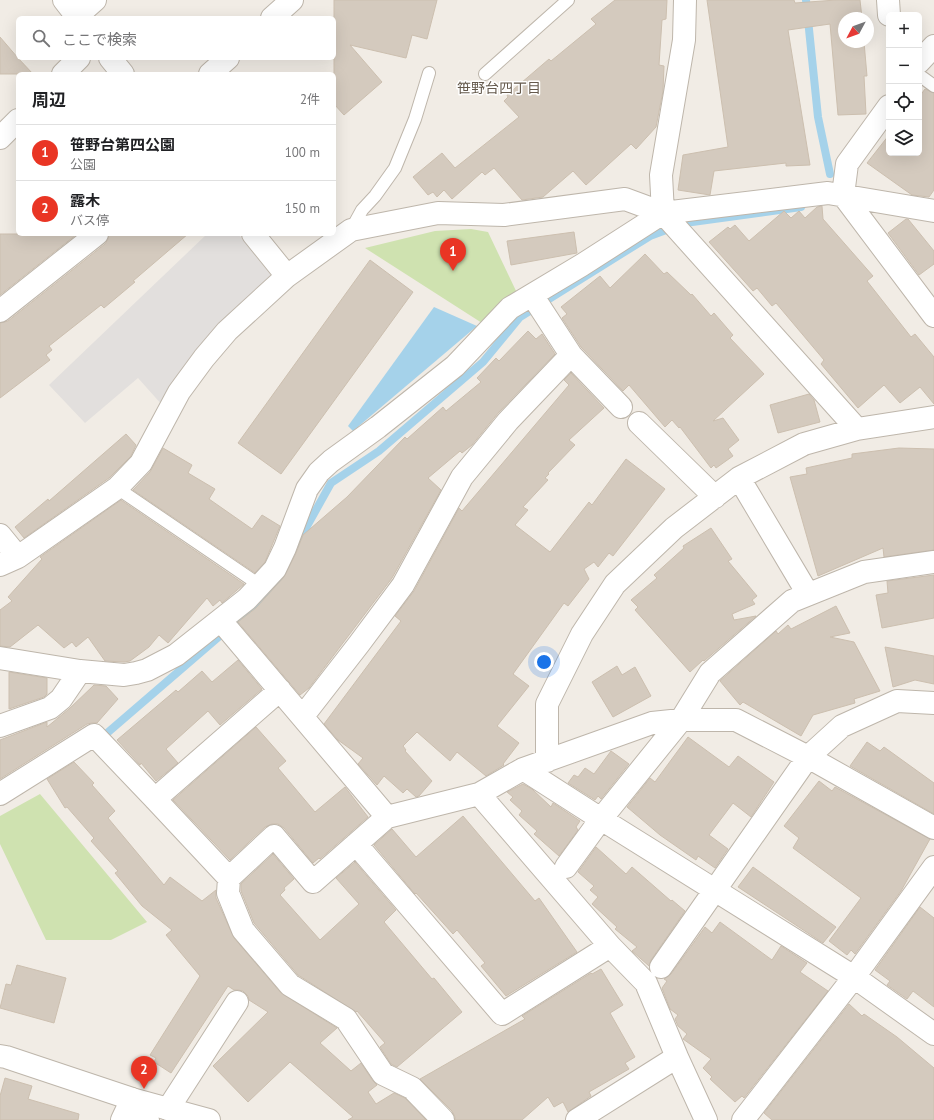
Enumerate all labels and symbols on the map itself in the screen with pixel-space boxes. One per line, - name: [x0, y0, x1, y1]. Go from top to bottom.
- north arrow: [838, 12, 874, 48]
- district label: 笹野台四丁目: [457, 79, 541, 97]
- pin: 1: [440, 238, 466, 271]
- your location: [534, 652, 554, 672]
- pin: 2: [131, 1056, 157, 1089]

